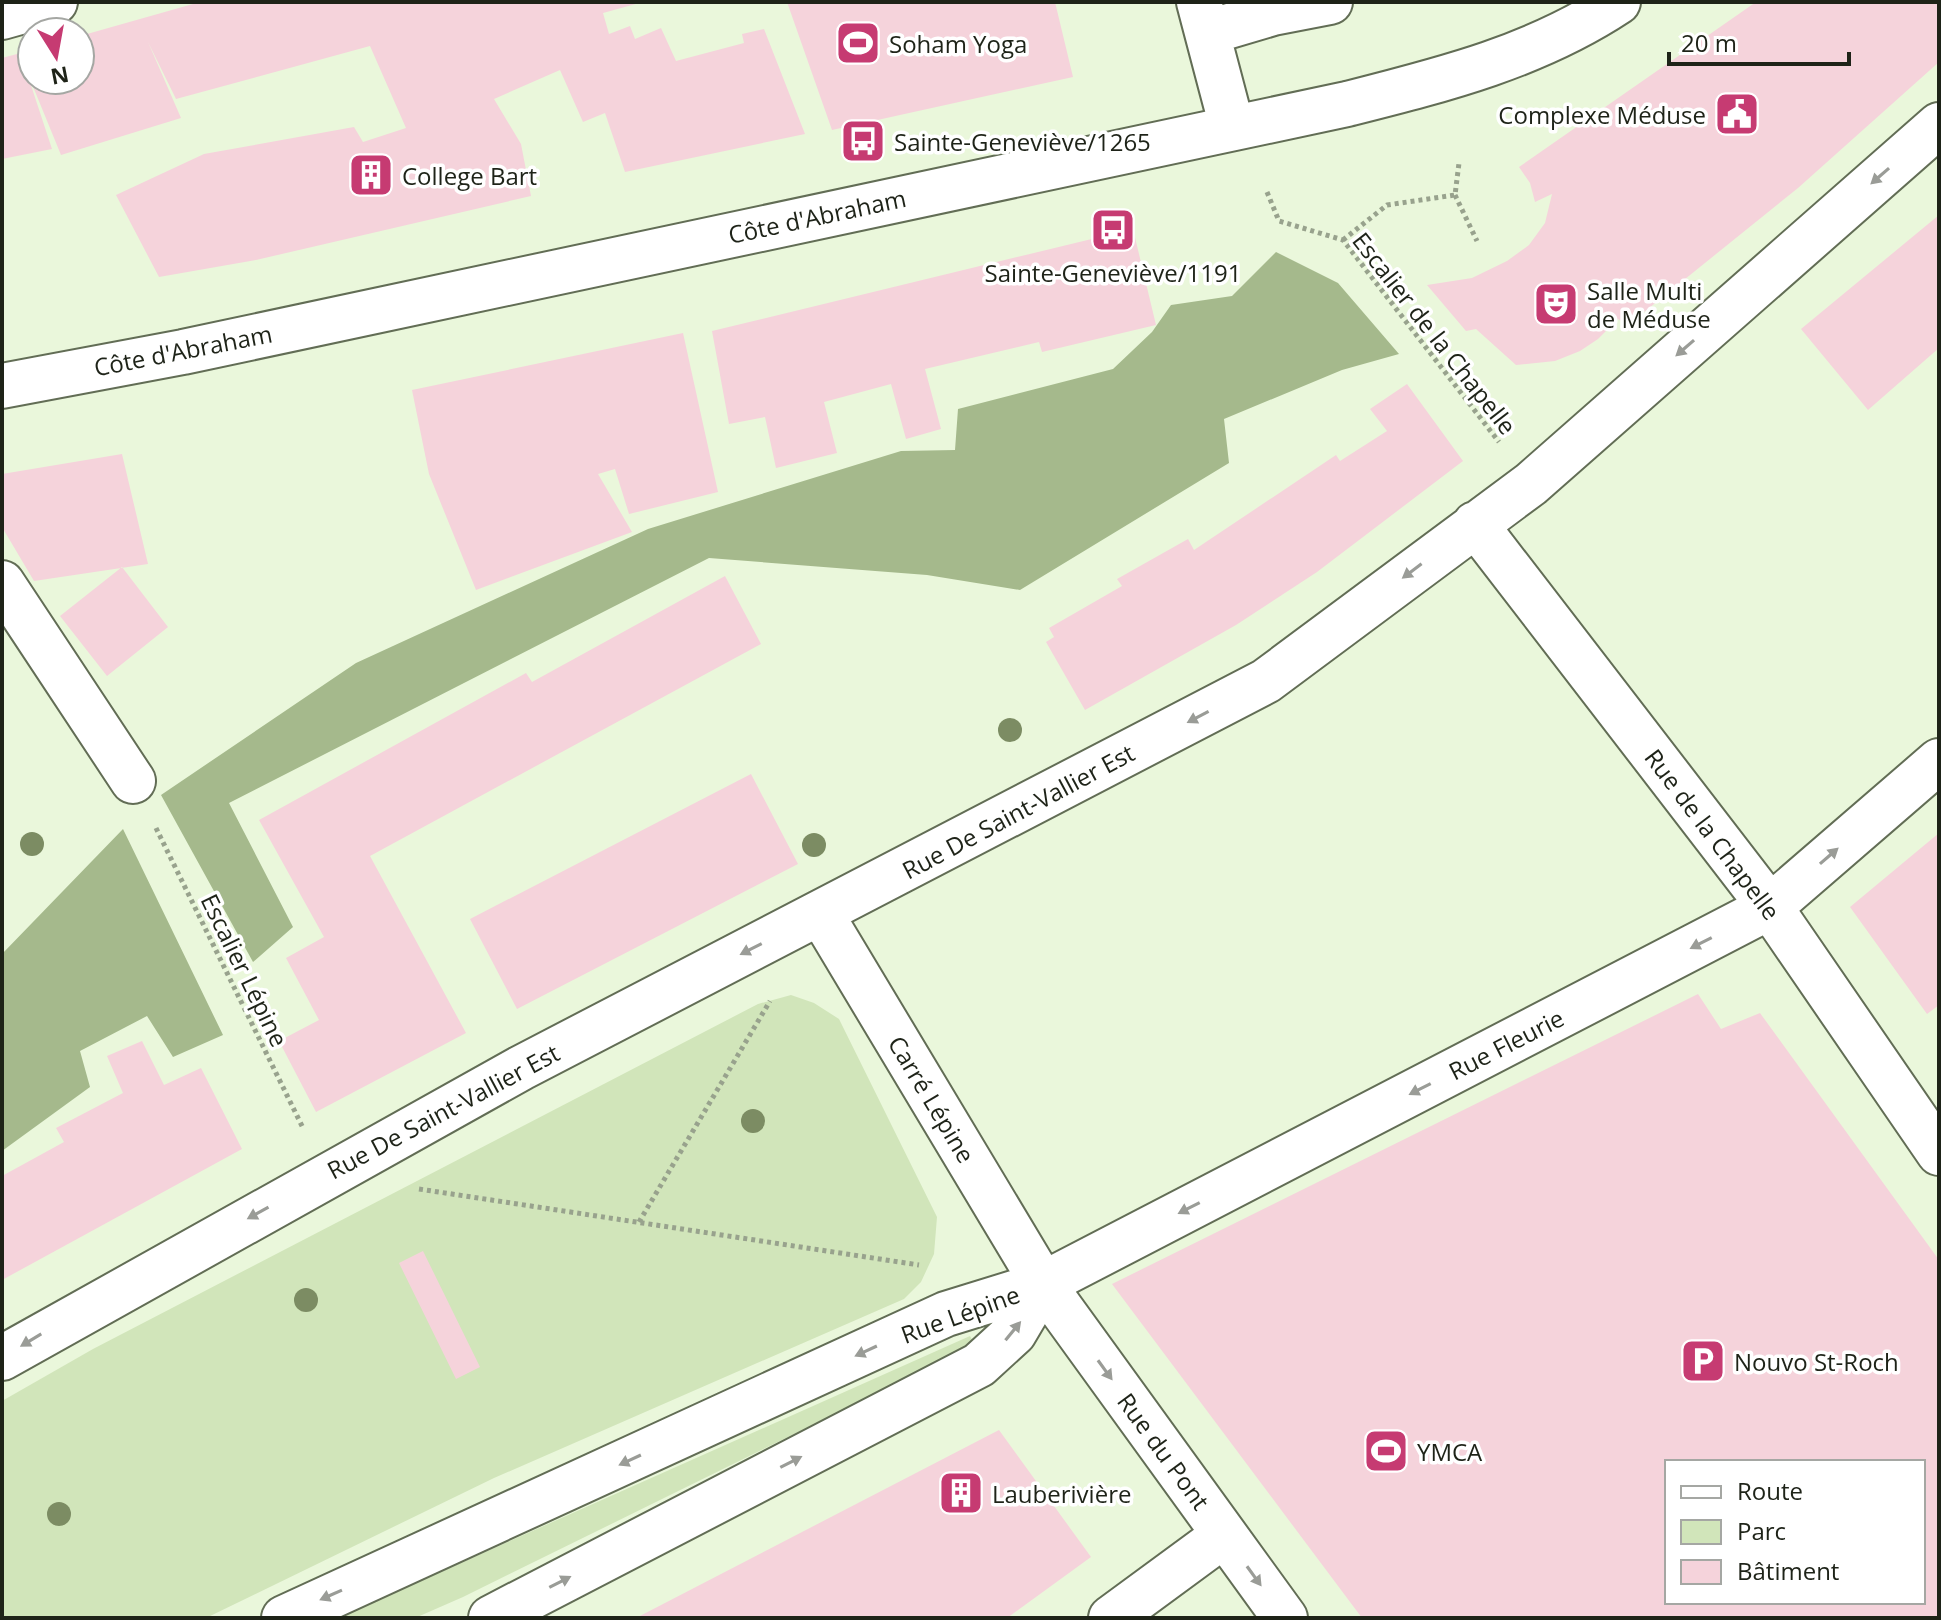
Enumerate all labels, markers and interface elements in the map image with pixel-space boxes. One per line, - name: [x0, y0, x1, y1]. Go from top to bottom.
- north arrow: [16, 16, 96, 96]
- scale bar: [1669, 16, 1849, 66]
- sports icon: Soham Yoga: [834, 19, 882, 67]
- text: 20 m: [1681, 26, 1737, 59]
- place label: Soham Yoga: [889, 27, 1027, 60]
- text: N: [48, 60, 72, 93]
- public building icon: Complexe Méduse: [1713, 90, 1761, 138]
- place label: Complexe Méduse: [1498, 98, 1706, 131]
- bus stop icon: Sainte-Geneviève/1265: [839, 117, 887, 165]
- place label: Sainte-Geneviève/1265: [894, 125, 1151, 158]
- building icon: College Bart: [347, 151, 395, 199]
- place label: College Bart: [402, 159, 537, 192]
- one-way arrow: [1871, 167, 1890, 185]
- street label: Côte d'Abraham: [725, 181, 909, 251]
- bus stop icon: Sainte-Geneviève/1191: [1089, 206, 1137, 254]
- street label: Escalier de la Chapelle: [1346, 225, 1524, 441]
- place label: Sainte-Geneviève/1191: [985, 256, 1241, 289]
- place label: Salle Multi de Méduse: [1587, 274, 1711, 335]
- theatre icon: Salle Multi de Méduse: [1532, 280, 1580, 328]
- street label: Côte d'Abraham: [91, 317, 275, 383]
- one-way arrow: [1676, 339, 1696, 356]
- one-way arrow: [1402, 562, 1423, 578]
- one-way arrow: [1187, 709, 1209, 723]
- street label: Rue De Saint-Vallier Est: [896, 736, 1140, 886]
- street label: Rue de la Chapelle: [1638, 742, 1788, 926]
- one-way arrow: [1819, 848, 1839, 865]
- street label: Escalier Lépine: [194, 888, 296, 1052]
- one-way arrow: [1689, 936, 1712, 950]
- one-way arrow: [740, 943, 763, 956]
- street label: Rue Fleurie: [1443, 1001, 1569, 1087]
- street label: Carré Lépine: [881, 1029, 983, 1169]
- street label: Rue De Saint-Vallier Est: [321, 1036, 565, 1186]
- one-way arrow: [1409, 1082, 1432, 1095]
- one-way arrow: [1178, 1202, 1201, 1215]
- one-way arrow: [246, 1206, 269, 1220]
- street label: Rue Lépine: [896, 1277, 1024, 1351]
- one-way arrow: [1004, 1321, 1021, 1341]
- one-way arrow: [20, 1333, 42, 1347]
- parking icon: Nouvo St-Roch: [1679, 1337, 1727, 1385]
- one-way arrow: [854, 1344, 878, 1358]
- place label: Nouvo St-Roch: [1734, 1345, 1899, 1378]
- one-way arrow: [1097, 1359, 1113, 1381]
- street label: Rue du Pont: [1110, 1386, 1218, 1516]
- sports icon: YMCA: [1362, 1427, 1410, 1475]
- place label: YMCA: [1417, 1435, 1483, 1468]
- one-way arrow: [618, 1453, 641, 1466]
- one-way arrow: [780, 1456, 803, 1469]
- legend: [1665, 1460, 1925, 1604]
- building icon: Lauberivière: [937, 1469, 985, 1517]
- text: Route: [1737, 1474, 1803, 1507]
- place label: Lauberivière: [992, 1477, 1131, 1510]
- text: Parc: [1737, 1514, 1786, 1547]
- text: Bâtiment: [1737, 1554, 1839, 1587]
- one-way arrow: [1246, 1566, 1262, 1587]
- one-way arrow: [549, 1576, 572, 1589]
- one-way arrow: [319, 1589, 343, 1602]

